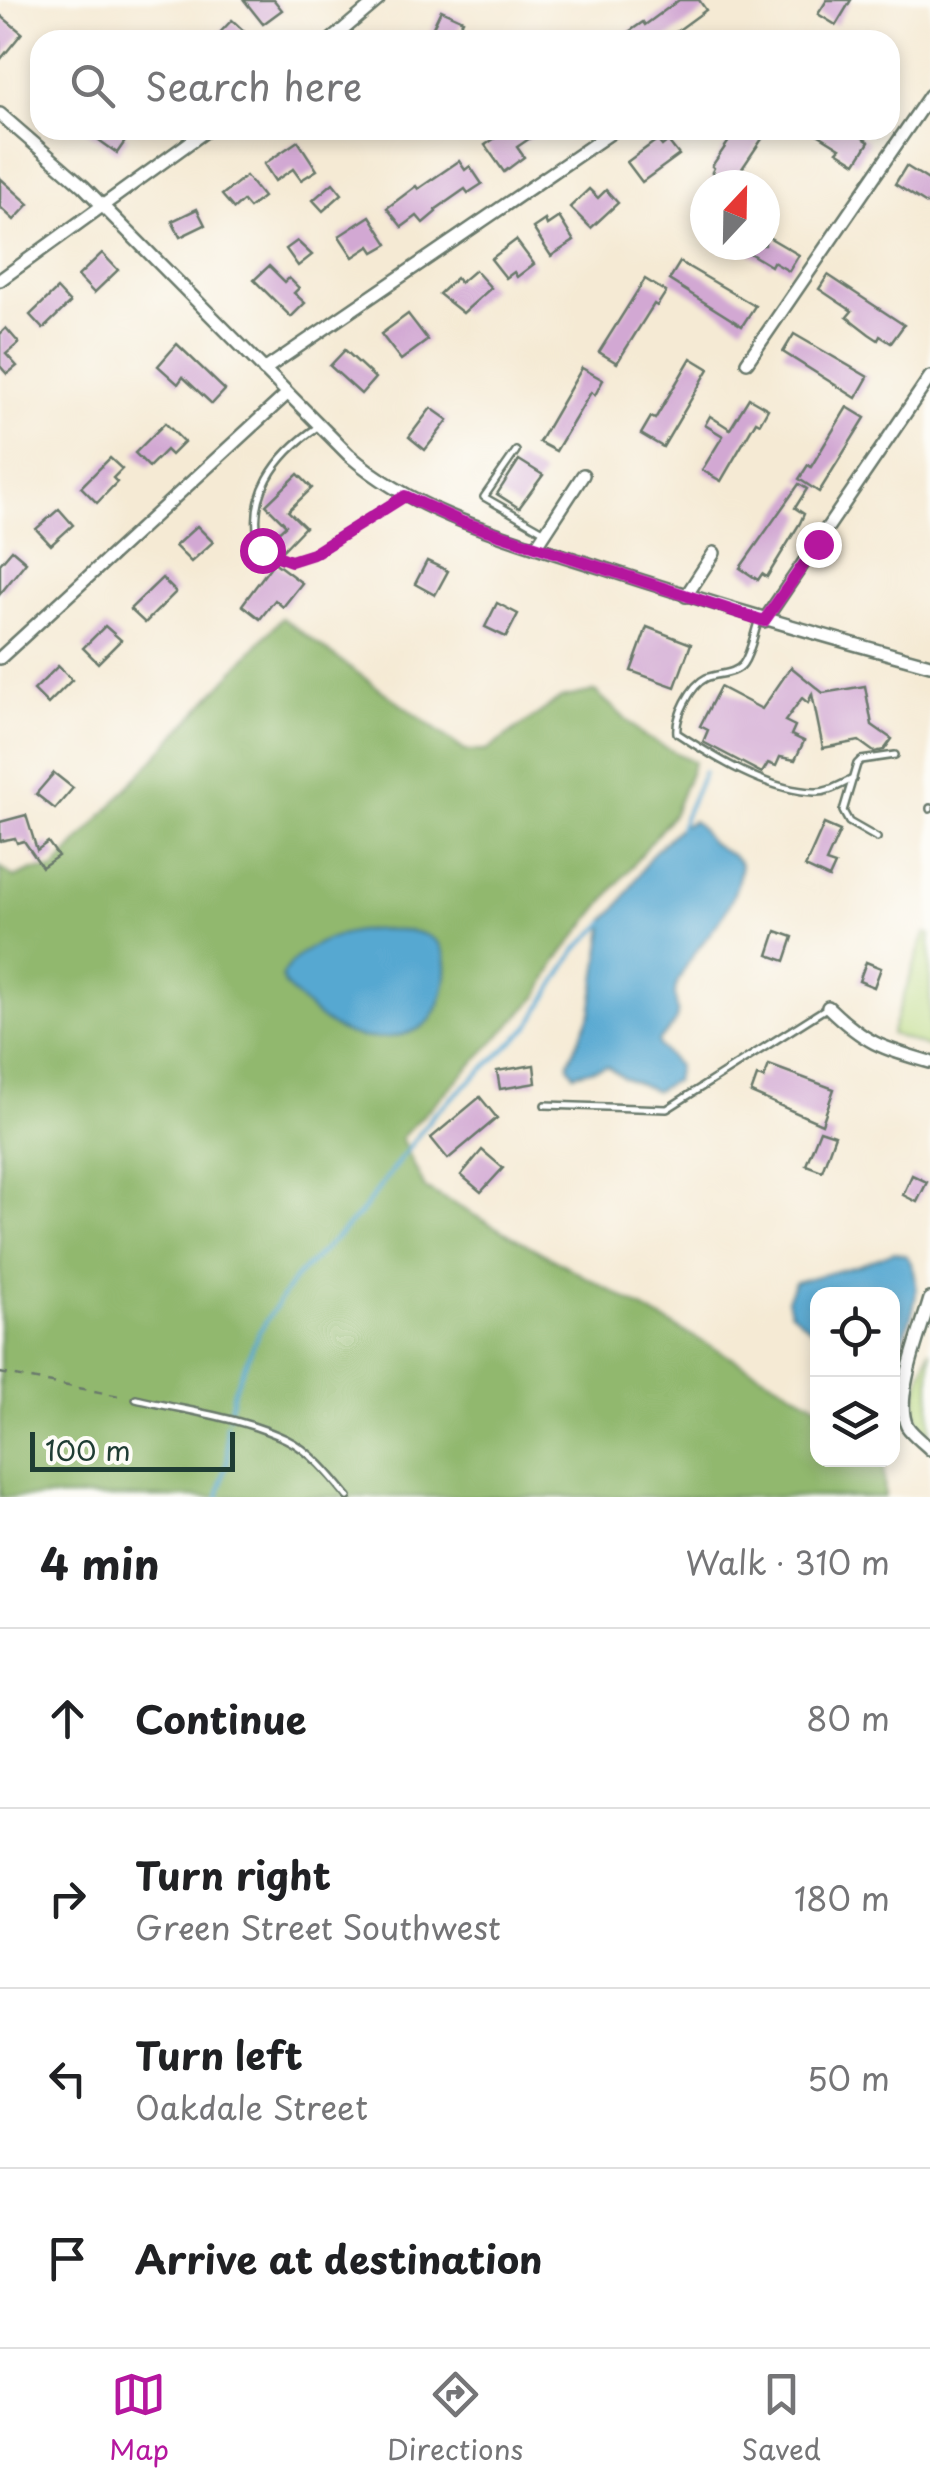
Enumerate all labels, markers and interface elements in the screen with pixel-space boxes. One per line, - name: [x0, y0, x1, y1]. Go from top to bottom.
- search box: [30, 30, 900, 140]
- text: Search here: [145, 57, 362, 114]
- icon: search: [65, 58, 120, 113]
- north arrow: [690, 170, 780, 260]
- route end: [796, 522, 842, 568]
- route start: [240, 528, 286, 574]
- map controls: [810, 1287, 900, 1467]
- button: locate: [810, 1287, 900, 1377]
- button: layers: [810, 1377, 900, 1467]
- scale bar: [30, 1427, 235, 1472]
- text: 100 m: [45, 1428, 131, 1471]
- text: 4 min: [40, 1531, 160, 1594]
- text: Walk · 310 m: [686, 1538, 890, 1586]
- text: Continue: [135, 1690, 306, 1747]
- icon: ahead: [40, 1691, 95, 1746]
- text: 80 m: [806, 1694, 890, 1742]
- text: Turn right: [135, 1846, 331, 1903]
- icon: right: [40, 1871, 95, 1926]
- text: 180 m: [794, 1874, 890, 1922]
- text: Green Street Southwest: [135, 1903, 501, 1951]
- text: Turn left: [135, 2026, 303, 2083]
- icon: left: [40, 2051, 95, 2106]
- text: 50 m: [807, 2054, 890, 2102]
- text: Oakdale Street: [135, 2083, 368, 2131]
- text: Arrive at destination: [135, 2230, 543, 2287]
- icon: arrive: [40, 2231, 95, 2286]
- tab: Map: [109, 2367, 169, 2470]
- tab: Directions: [387, 2367, 523, 2470]
- tab: Saved: [741, 2367, 821, 2470]

